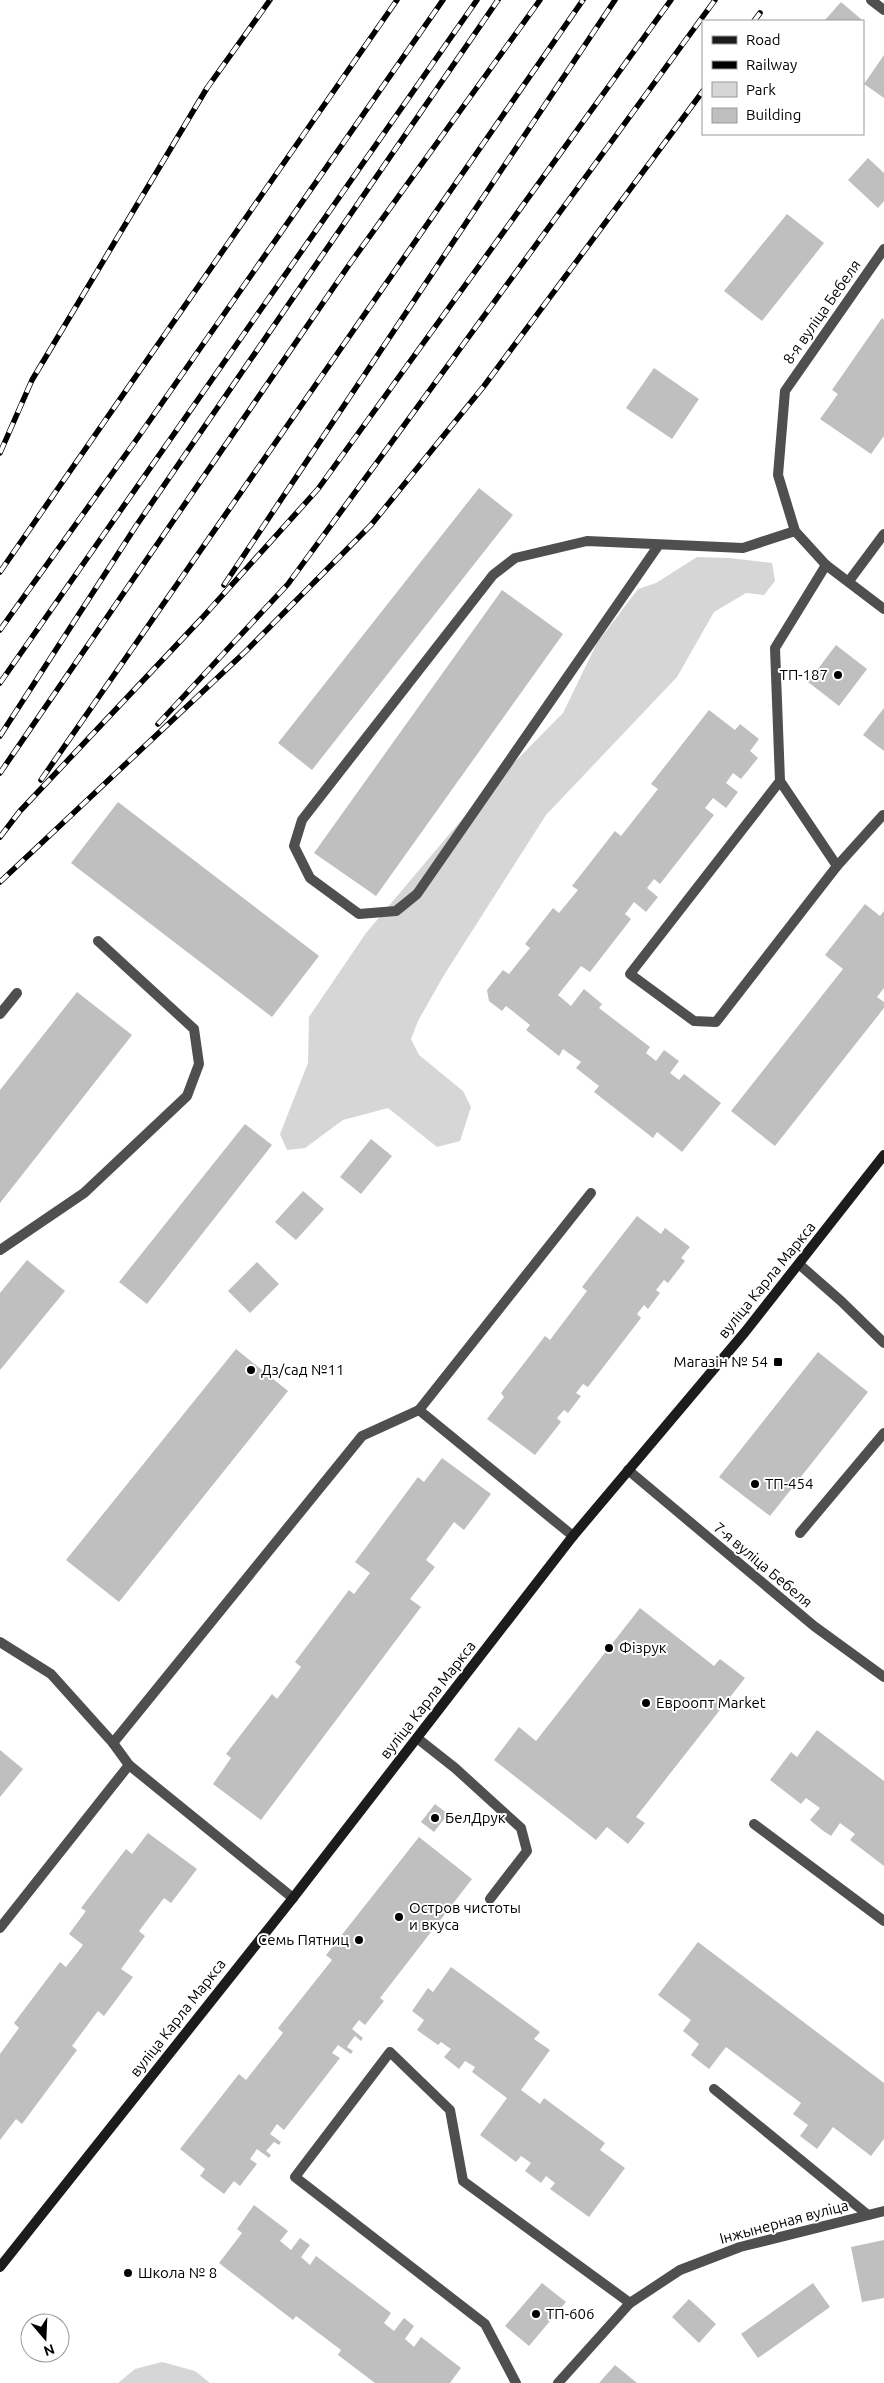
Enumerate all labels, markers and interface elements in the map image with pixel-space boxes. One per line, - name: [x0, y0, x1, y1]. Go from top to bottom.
- legend: [702, 20, 864, 135]
- text: Road: [746, 31, 781, 48]
- text: Railway: [746, 56, 797, 73]
- text: Park: [746, 81, 776, 98]
- text: Building: [746, 106, 801, 123]
- street label: 8-я вуліца Бебеля: [779, 256, 864, 367]
- place label: ТП-187: [780, 666, 828, 683]
- marker: ТП-187: [832, 669, 844, 681]
- street label: вуліца Карла Маркса: [714, 1218, 819, 1341]
- place label: Магазін № 54: [674, 1353, 768, 1370]
- marker: Магазін № 54: [772, 1356, 784, 1368]
- place label: Дз/сад №11: [261, 1361, 344, 1378]
- marker: Дз/сад №11: [245, 1364, 257, 1376]
- place label: ТП-454: [765, 1475, 813, 1492]
- marker: ТП-454: [749, 1478, 761, 1490]
- street label: 7-я вуліца Бебеля: [711, 1518, 816, 1611]
- street label: вуліца Карла Маркса: [376, 1637, 479, 1762]
- place label: Фізрук: [619, 1639, 667, 1656]
- marker: Фізрук: [603, 1642, 615, 1654]
- place label: Евроопт Market: [656, 1694, 766, 1711]
- marker: Евроопт Market: [640, 1697, 652, 1709]
- place label: БелДрук: [445, 1809, 506, 1826]
- marker: БелДрук: [429, 1812, 441, 1824]
- place label: Остров чистоты и вкуса: [409, 1899, 521, 1933]
- marker: Остров чистоты и вкуса: [393, 1911, 405, 1923]
- place label: Семь Пятниц: [258, 1931, 349, 1948]
- marker: Семь Пятниц: [353, 1934, 365, 1946]
- street label: вуліца Карла Маркса: [126, 1955, 229, 2080]
- street label: Інжынерная вуліца: [718, 2196, 850, 2247]
- place label: Школа № 8: [138, 2264, 217, 2281]
- marker: Школа № 8: [122, 2267, 134, 2279]
- place label: ТП-606: [546, 2305, 594, 2322]
- marker: ТП-606: [530, 2308, 542, 2320]
- north arrow: [20, 2313, 70, 2363]
- text: N: [42, 2341, 57, 2360]

